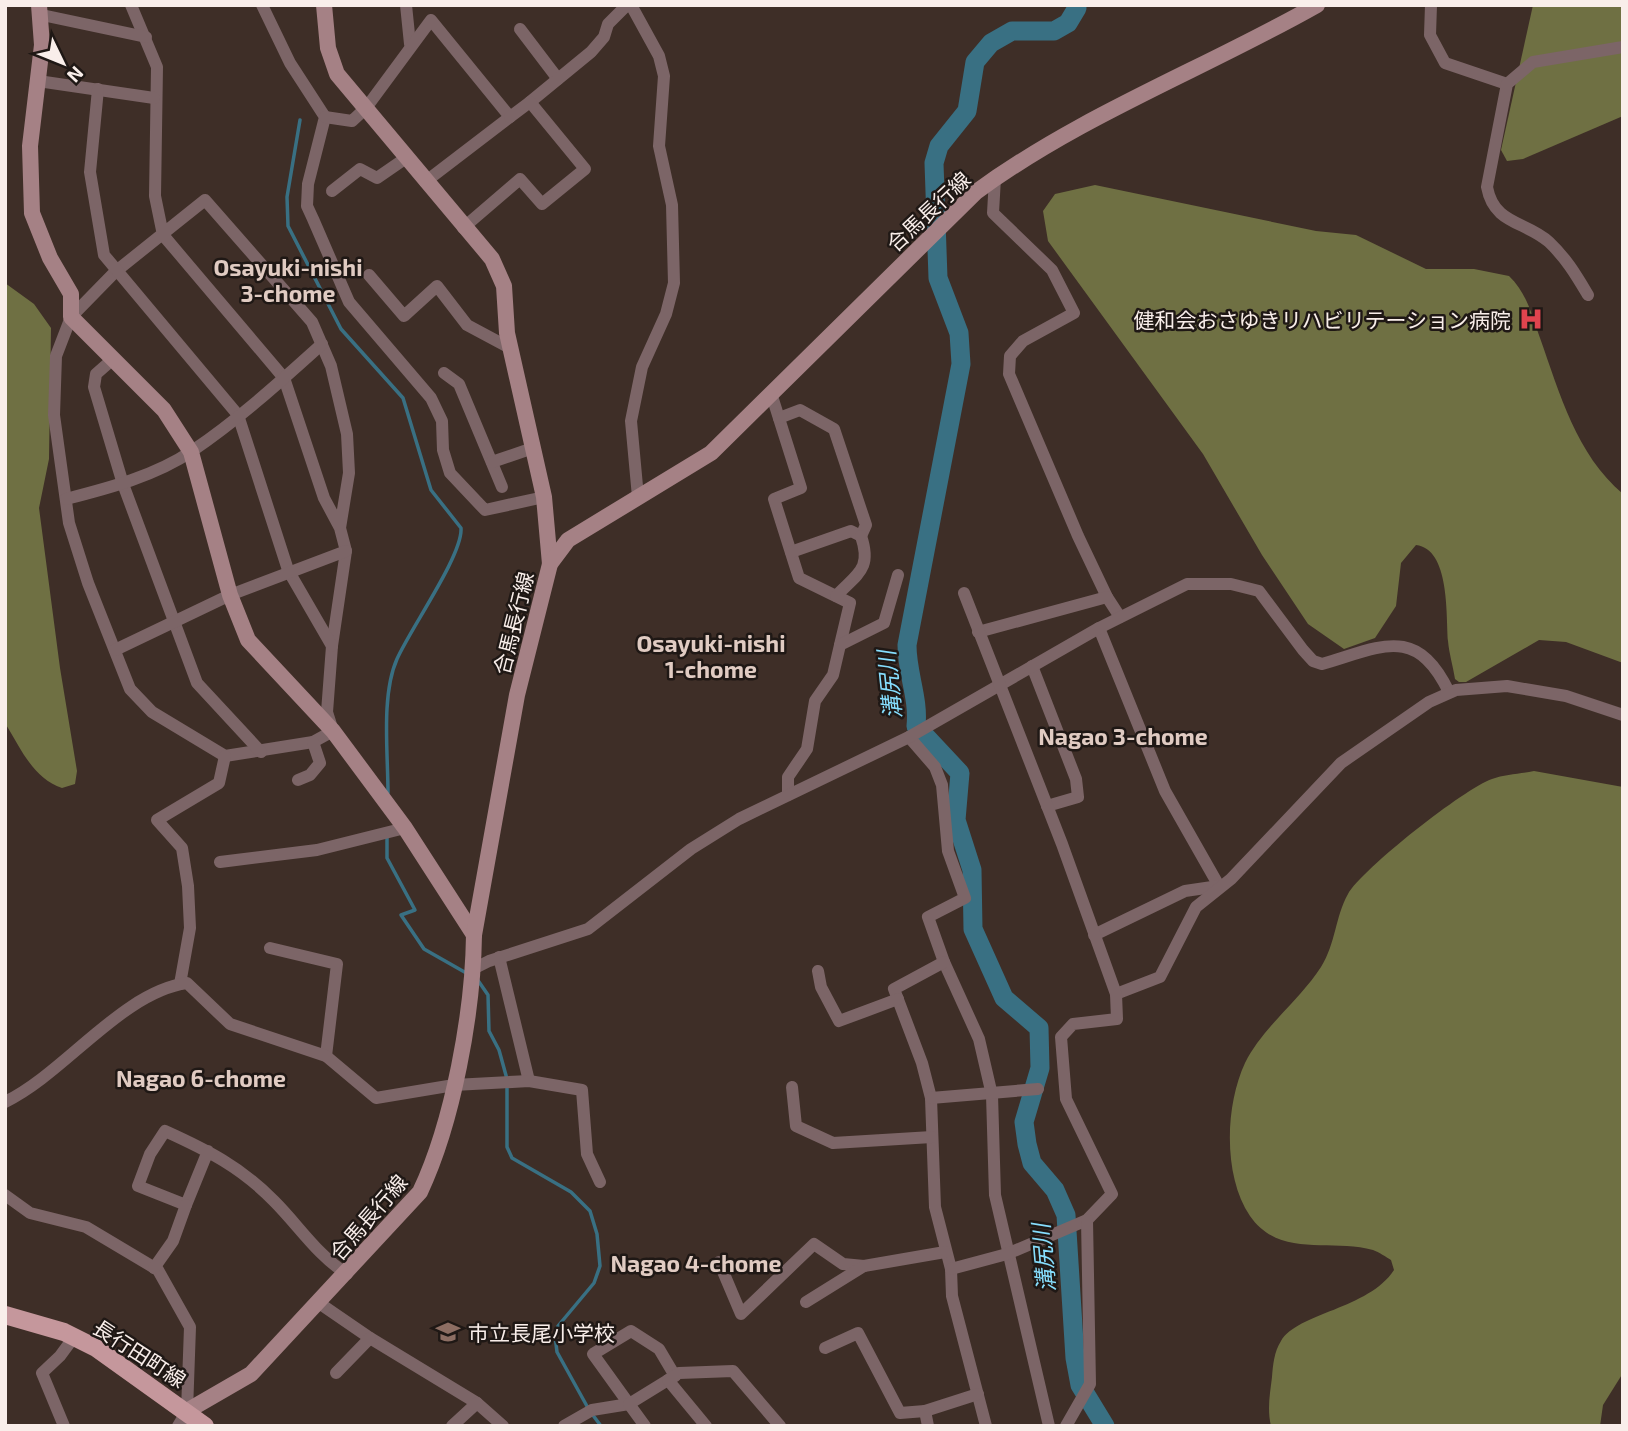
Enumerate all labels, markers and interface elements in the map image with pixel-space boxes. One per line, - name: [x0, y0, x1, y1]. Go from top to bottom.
- north arrow: [28, 28, 98, 98]
- text: N: [63, 62, 89, 88]
- street label: 合馬長行線: [881, 166, 975, 256]
- district label: Osayuki-nishi 3-chome: [214, 253, 363, 307]
- hospital icon: 健和会おさゆきリハビリテーション病院: [1517, 305, 1545, 333]
- place label: 健和会おさゆきリハビリテーション病院: [1133, 307, 1511, 332]
- street label: 合馬長行線: [488, 569, 538, 677]
- district label: Osayuki-nishi 1-chome: [637, 629, 786, 683]
- water label: 溝尻川: [871, 646, 907, 721]
- district label: Nagao 3-chome: [1038, 722, 1208, 750]
- district label: Nagao 6-chome: [116, 1064, 286, 1092]
- street label: 合馬長行線: [324, 1169, 412, 1265]
- water label: 溝尻川: [1026, 1219, 1060, 1294]
- district label: Nagao 4-chome: [610, 1249, 782, 1277]
- street label: 長行田町線: [89, 1314, 191, 1392]
- school or university icon: 市立長尾小学校: [434, 1318, 462, 1346]
- place label: 市立長尾小学校: [468, 1320, 615, 1345]

